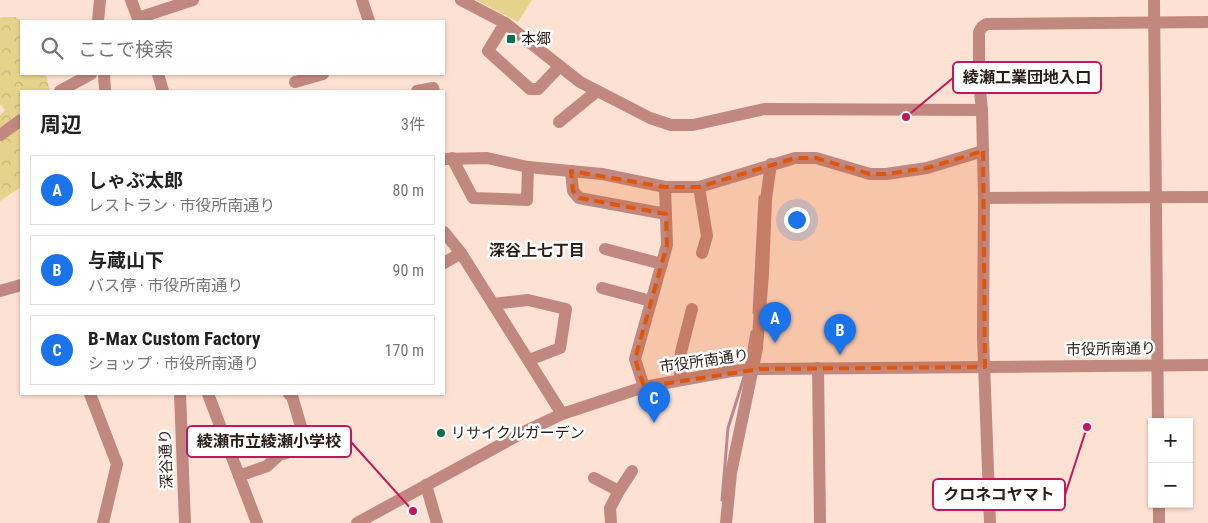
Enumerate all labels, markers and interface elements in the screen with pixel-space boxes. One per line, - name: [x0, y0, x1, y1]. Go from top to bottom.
- search box: [20, 20, 445, 75]
- place label: 本郷: [521, 30, 551, 48]
- marker: 本郷: [505, 33, 517, 45]
- icon: search: [38, 34, 66, 62]
- text: ここで検索: [78, 38, 173, 61]
- callout: 綾瀬工業団地入口: [953, 62, 1101, 93]
- text: 綾瀬工業団地入口: [963, 68, 1091, 87]
- text: 周辺: [40, 113, 82, 137]
- text: 3件: [401, 115, 425, 134]
- text: しゃぶ太郎: [88, 169, 183, 192]
- text: A: [52, 181, 62, 200]
- text: 80 m: [392, 181, 424, 200]
- text: レストラン · 市役所南通り: [88, 196, 275, 215]
- your location: [784, 207, 810, 233]
- district label: 深谷上七丁目: [489, 241, 585, 260]
- text: 与蔵山下: [88, 249, 164, 272]
- text: B: [53, 261, 61, 280]
- text: 90 m: [392, 261, 424, 280]
- text: バス停 · 市役所南通り: [88, 276, 243, 295]
- pin: A: [759, 302, 791, 343]
- pin: B: [824, 314, 856, 355]
- text: B-Max Custom Factory: [88, 327, 260, 350]
- street label: 市役所南通り: [1066, 339, 1156, 359]
- text: C: [52, 341, 62, 360]
- text: 170 m: [385, 341, 424, 360]
- street label: 市役所南通り: [658, 346, 750, 376]
- text: ショップ · 市役所南通り: [88, 354, 259, 373]
- pin: C: [638, 382, 670, 423]
- map controls: [1148, 418, 1193, 508]
- button: +: [1148, 418, 1193, 463]
- place label: リサイクルガーデン: [451, 424, 585, 442]
- callout: 綾瀬市立綾瀬小学校: [187, 426, 351, 457]
- marker: リサイクルガーデン: [435, 427, 447, 439]
- street label: 深谷通り: [156, 429, 176, 489]
- text: 綾瀬市立綾瀬小学校: [197, 432, 341, 451]
- button: −: [1148, 463, 1193, 508]
- callout: クロネコヤマト: [933, 479, 1065, 510]
- text: クロネコヤマト: [943, 485, 1055, 504]

